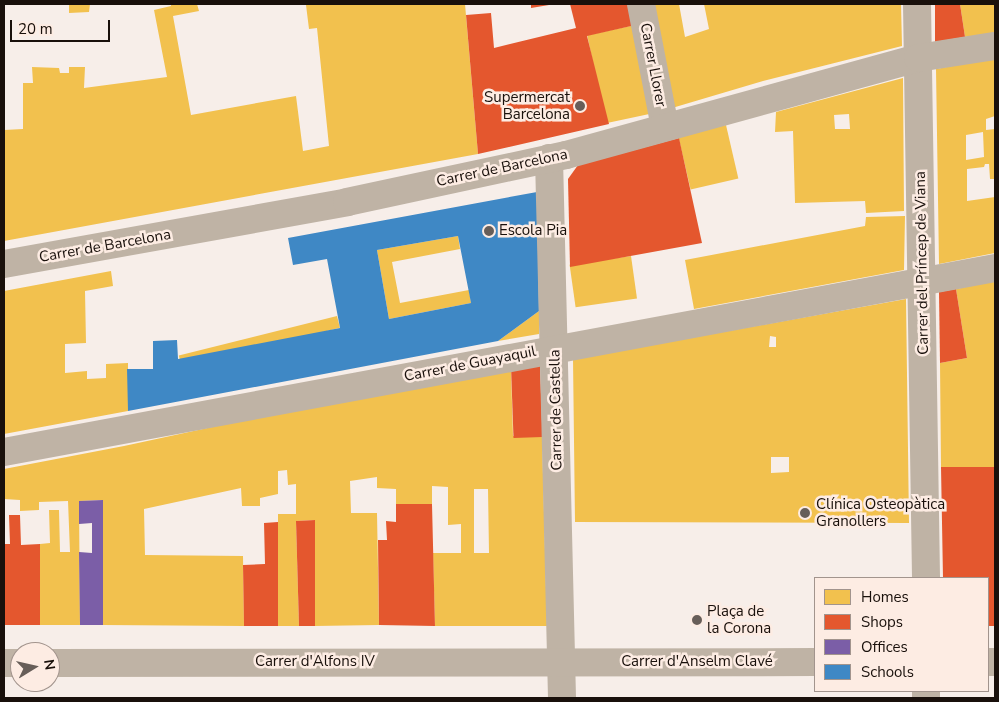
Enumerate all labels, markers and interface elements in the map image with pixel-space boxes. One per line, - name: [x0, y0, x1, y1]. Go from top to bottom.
- scale bar: [12, 10, 112, 42]
- text: 20 m: [18, 19, 53, 39]
- street label: Carrer Llorer: [636, 22, 670, 108]
- place label: Supermercat Barcelona: [484, 88, 570, 123]
- marker: Supermercat Barcelona: [574, 100, 586, 112]
- street label: Carrer de Barcelona: [435, 145, 569, 191]
- street label: Carrer del Príncep de Viana: [911, 171, 933, 355]
- place label: Escola Pia: [499, 222, 567, 240]
- marker: Escola Pia: [483, 225, 495, 237]
- street label: Carrer de Barcelona: [38, 226, 172, 266]
- street label: Carrer de Guayaquil: [403, 342, 537, 386]
- street label: Carrer de Castella: [546, 349, 566, 471]
- place label: Clínica Osteopàtica Granollers: [816, 495, 945, 530]
- marker: Clínica Osteopàtica Granollers: [798, 506, 812, 520]
- legend: [814, 577, 989, 692]
- text: Homes: [861, 587, 909, 607]
- place label: Plaça de la Corona: [707, 602, 771, 637]
- text: Shops: [861, 612, 903, 632]
- marker: Plaça de la Corona: [691, 614, 703, 626]
- text: Offices: [861, 637, 908, 657]
- north arrow: [10, 642, 60, 692]
- street label: Carrer d'Alfons IV: [255, 653, 375, 671]
- street label: Carrer d'Anselm Clavé: [621, 653, 773, 671]
- text: N: [39, 658, 60, 671]
- text: Schools: [861, 662, 914, 682]

